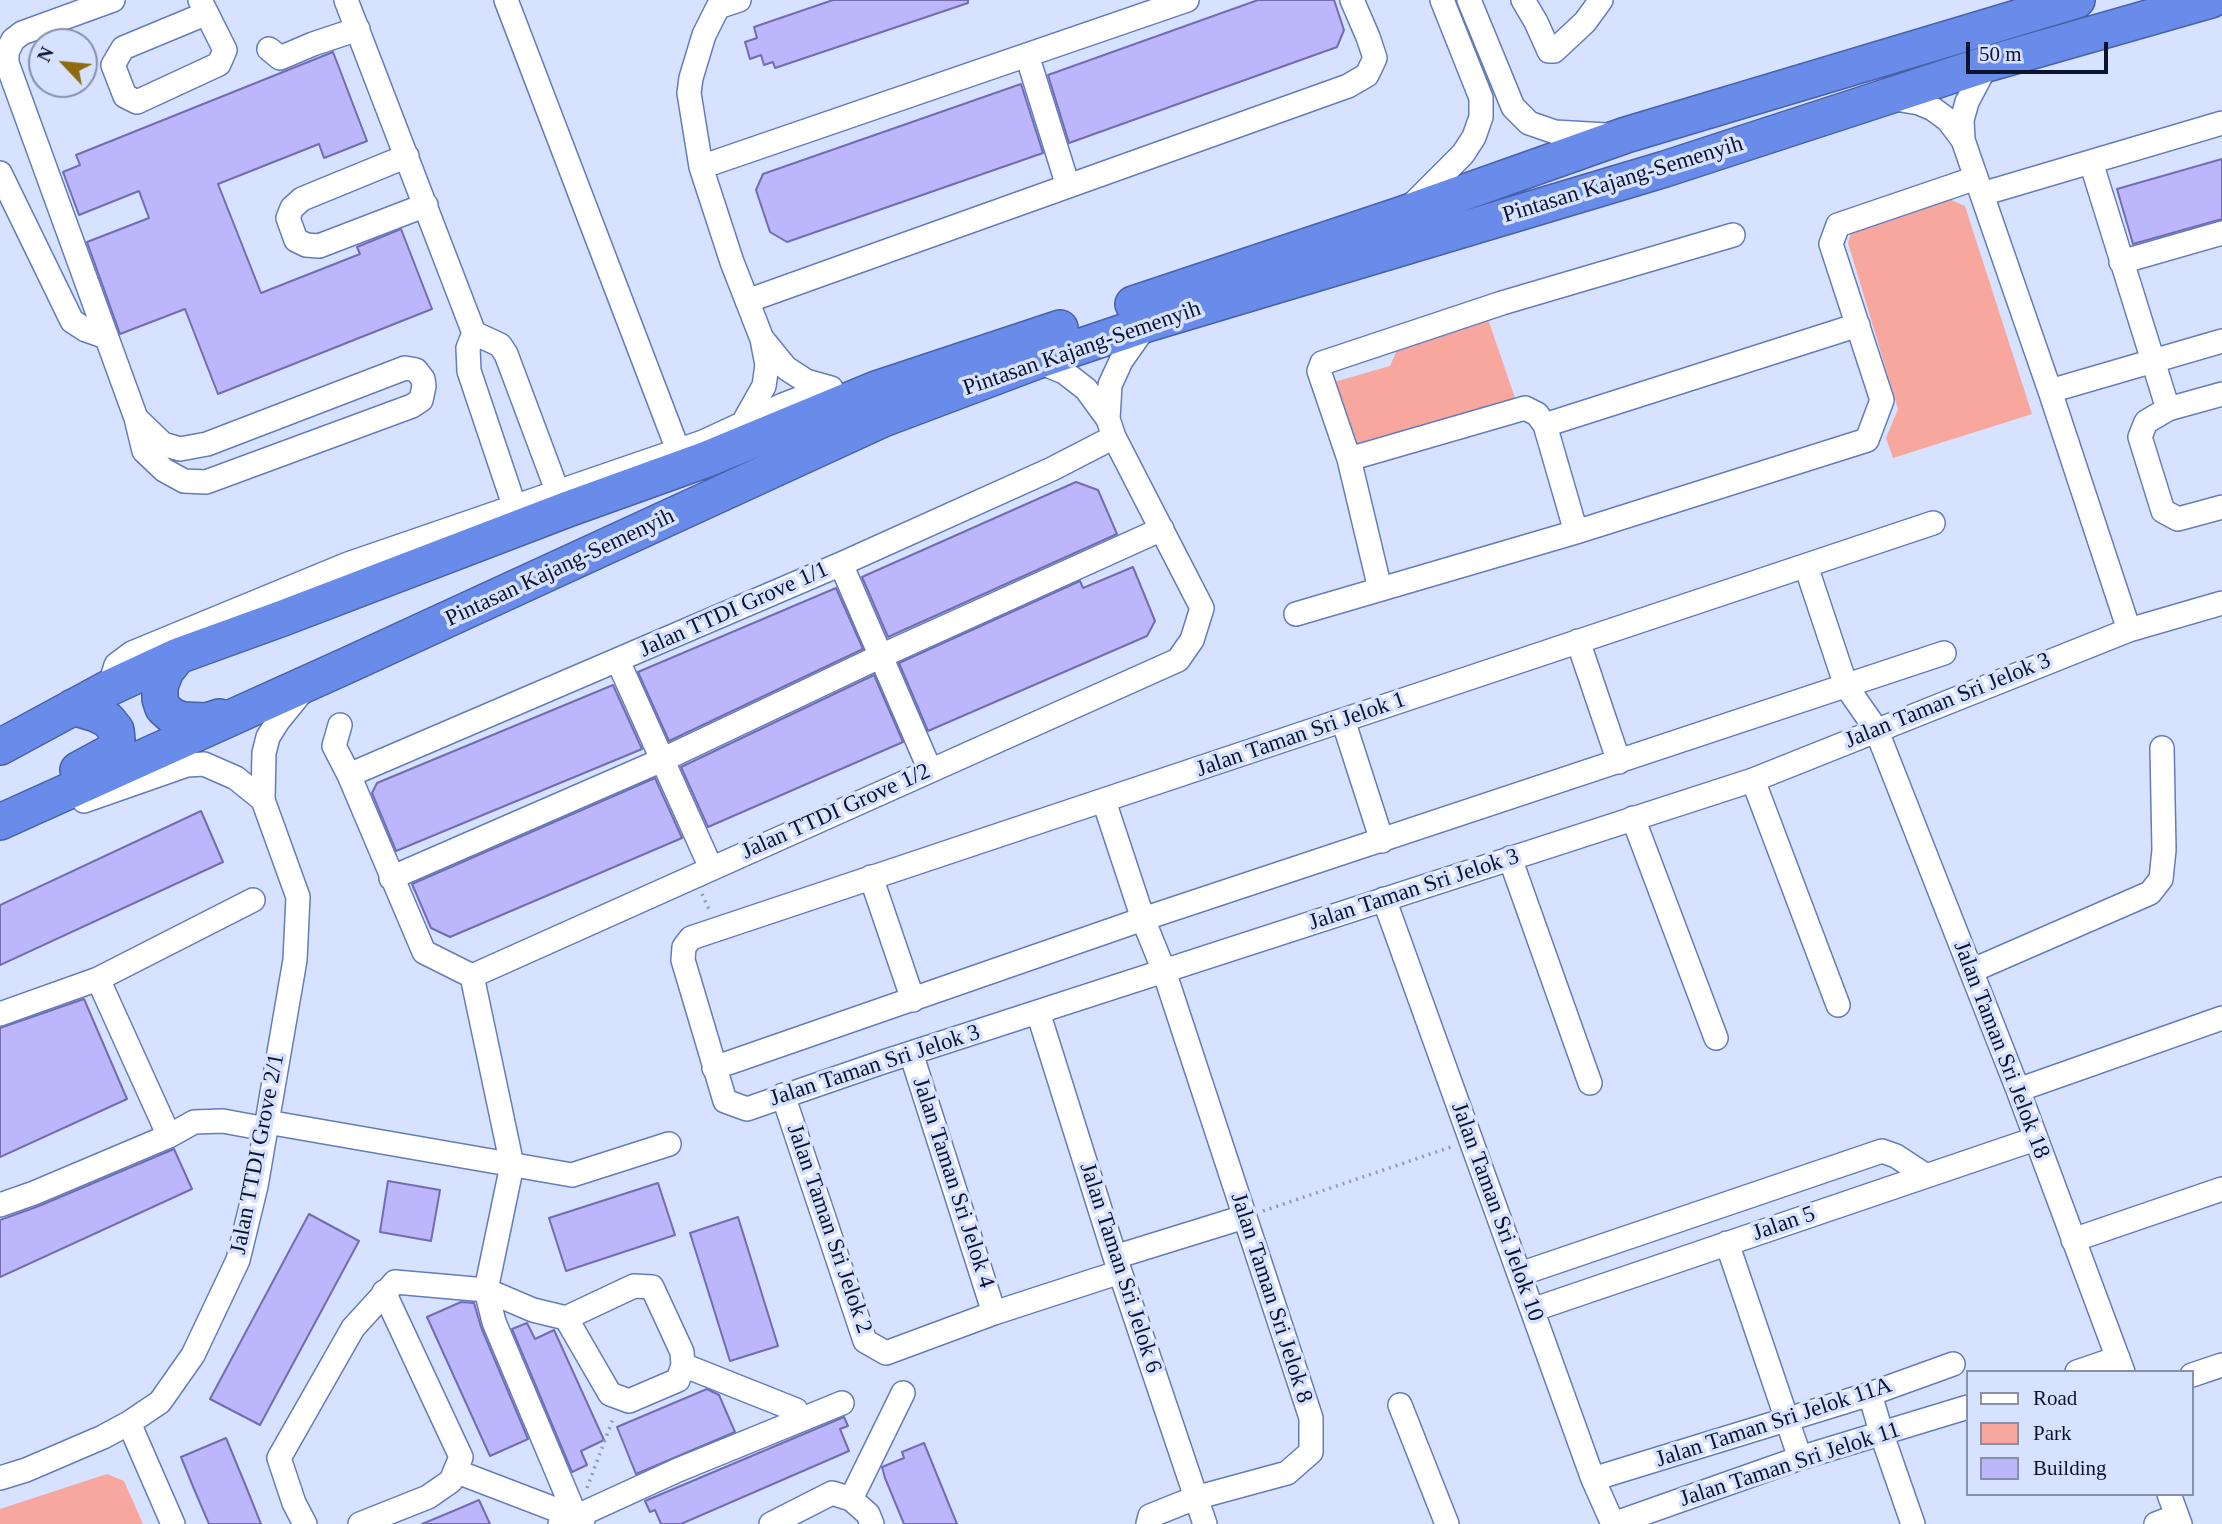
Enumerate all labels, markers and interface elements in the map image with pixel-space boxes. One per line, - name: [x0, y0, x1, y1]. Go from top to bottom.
- north arrow: [28, 28, 98, 98]
- scale bar: [1970, 28, 2112, 72]
- text: 50 m: [1979, 42, 2022, 66]
- text: N: [33, 44, 58, 65]
- street label: Pintasan Kajang-Semenyih: [1500, 130, 1746, 230]
- street label: Pintasan Kajang-Semenyih: [959, 295, 1205, 403]
- street label: Pintasan Kajang-Semenyih: [441, 503, 679, 633]
- street label: Jalan TTDI Grove 1/1: [635, 556, 833, 664]
- street label: Jalan Taman Sri Jelok 3: [1841, 647, 2055, 755]
- street label: Jalan Taman Sri Jelok 1: [1193, 686, 1409, 784]
- street label: Jalan TTDI Grove 1/2: [737, 758, 935, 866]
- street label: Jalan Taman Sri Jelok 3: [1305, 843, 1523, 937]
- street label: Jalan Taman Sri Jelok 18: [1947, 937, 2055, 1163]
- street label: Jalan Taman Sri Jelok 3: [766, 1019, 984, 1113]
- street label: Jalan TTDI Grove 2/1: [225, 1051, 291, 1257]
- street label: Jalan Taman Sri Jelok 4: [906, 1074, 1000, 1292]
- street label: Jalan Taman Sri Jelok 10: [1445, 1099, 1549, 1325]
- street label: Jalan Taman Sri Jelok 2: [780, 1121, 878, 1337]
- street label: Jalan Taman Sri Jelok 6: [1073, 1159, 1167, 1377]
- street label: Jalan Taman Sri Jelok 8: [1224, 1189, 1318, 1407]
- street label: Jalan 5: [1749, 1200, 1819, 1248]
- legend: [1966, 1370, 2194, 1496]
- street label: Jalan Taman Sri Jelok 11A: [1652, 1372, 1896, 1474]
- text: Road: [2033, 1386, 2077, 1410]
- street label: Jalan Taman Sri Jelok 11: [1676, 1416, 1904, 1514]
- text: Park: [2033, 1421, 2072, 1445]
- text: Building: [2033, 1456, 2107, 1480]

